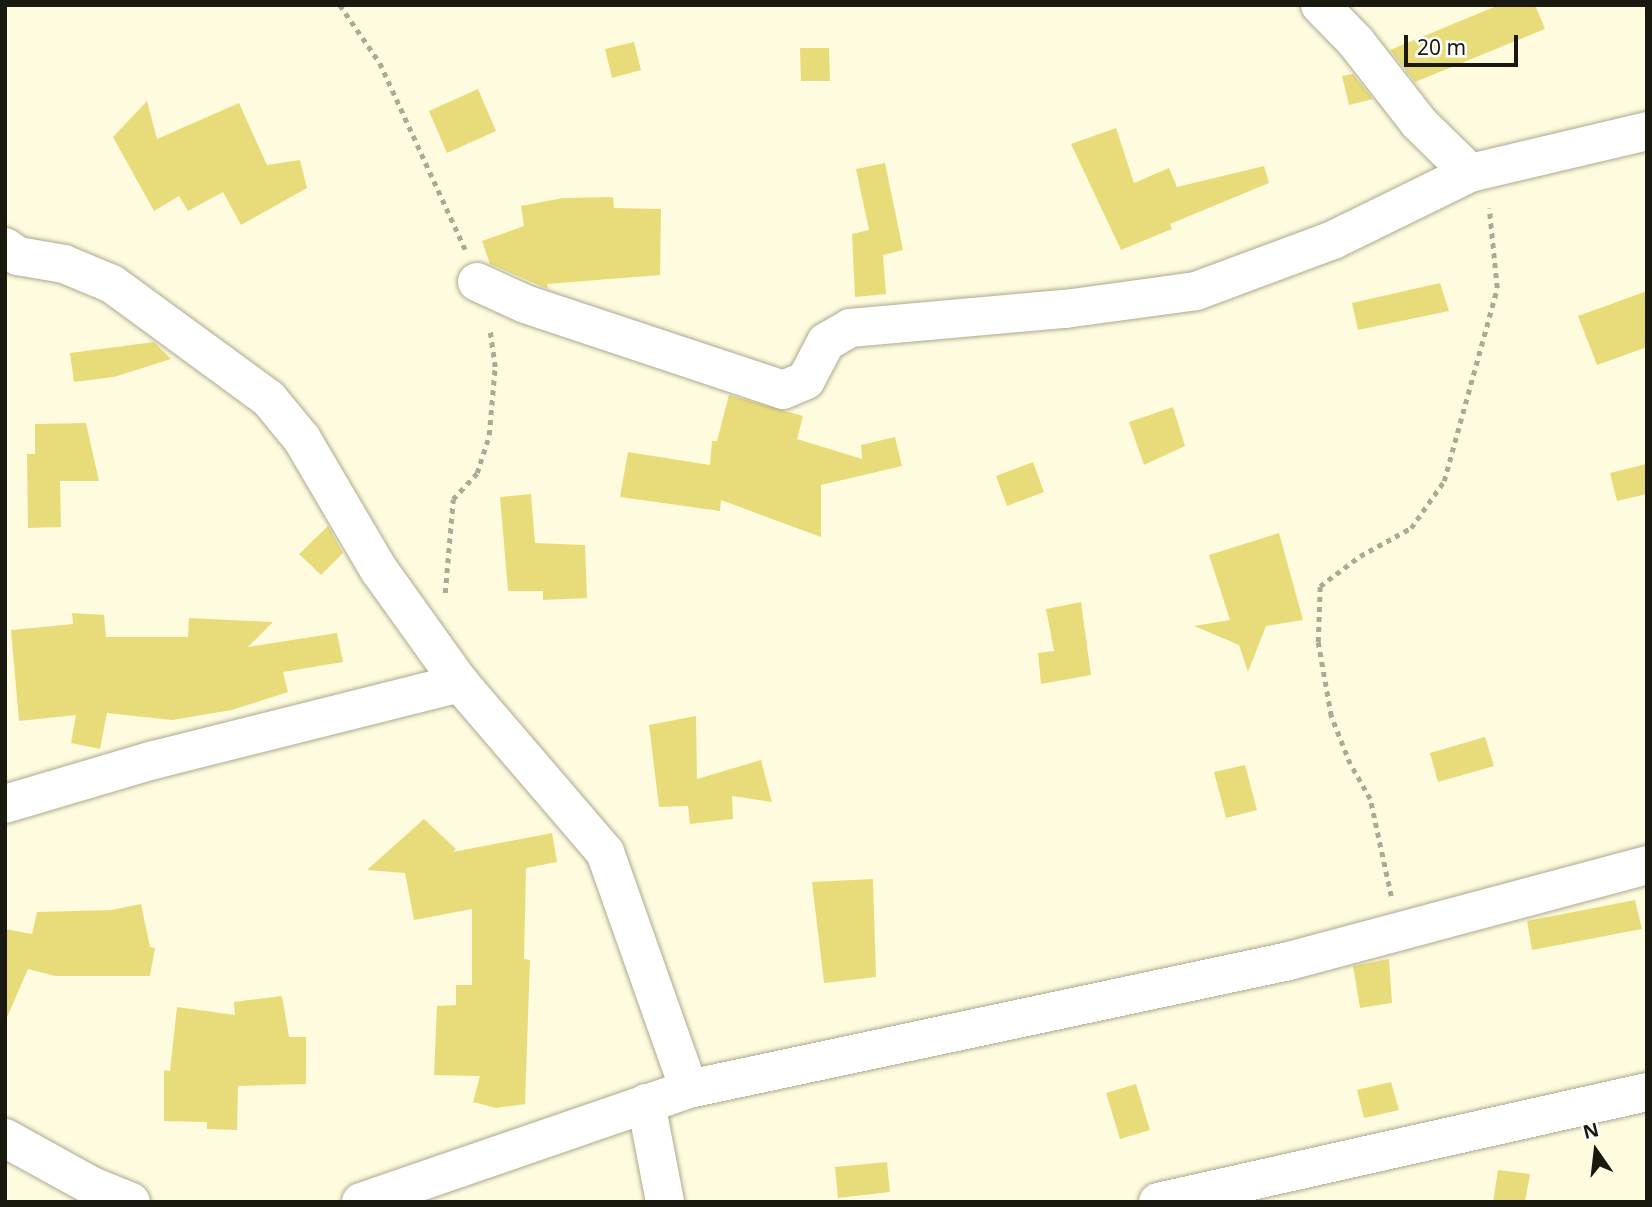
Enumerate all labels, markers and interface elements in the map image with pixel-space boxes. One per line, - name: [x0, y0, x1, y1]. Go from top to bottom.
- scale bar: [1407, 21, 1521, 65]
- text: 20 m: [1417, 33, 1466, 61]
- north arrow: [1561, 1116, 1631, 1186]
- text: N: [1580, 1116, 1602, 1145]

